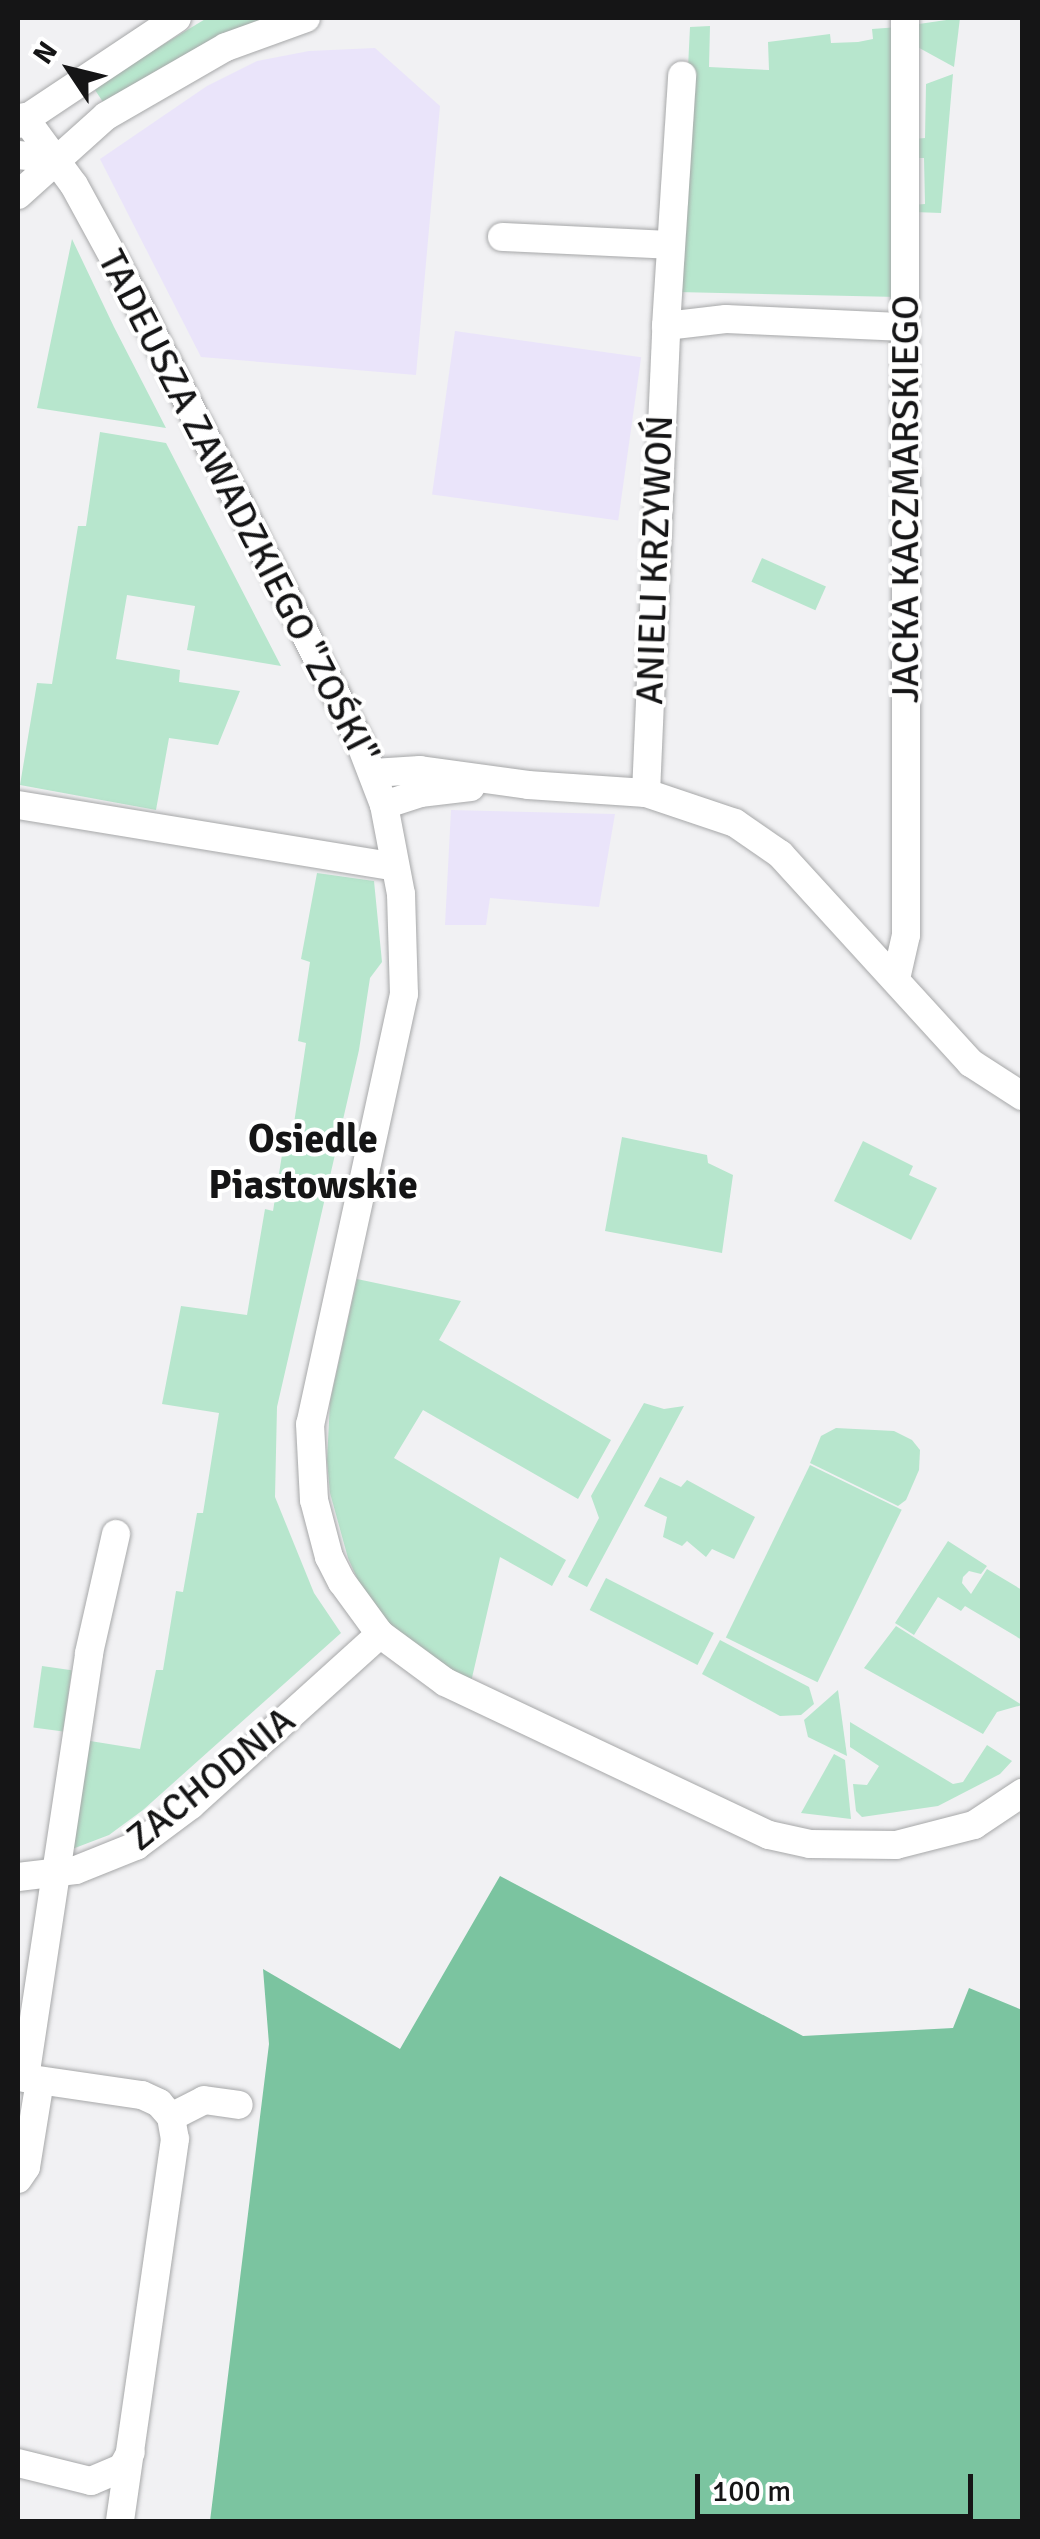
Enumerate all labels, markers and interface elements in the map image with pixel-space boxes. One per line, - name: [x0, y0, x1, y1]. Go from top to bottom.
- north arrow: [20, 20, 120, 120]
- text: N: [26, 35, 65, 71]
- street label: TADEUSZA ZAWADZKIEGO "ZOŚKI": [88, 242, 388, 772]
- street label: JACKA KACZMARSKIEGO: [883, 295, 929, 703]
- street label: ANIELI KRZYWOŃ: [627, 415, 683, 705]
- district label: Osiedle Piastowskie: [208, 1115, 418, 1209]
- street label: ZACHODNIA: [118, 1698, 304, 1860]
- scale bar: [700, 2454, 978, 2516]
- text: 100 m: [712, 2473, 791, 2510]

